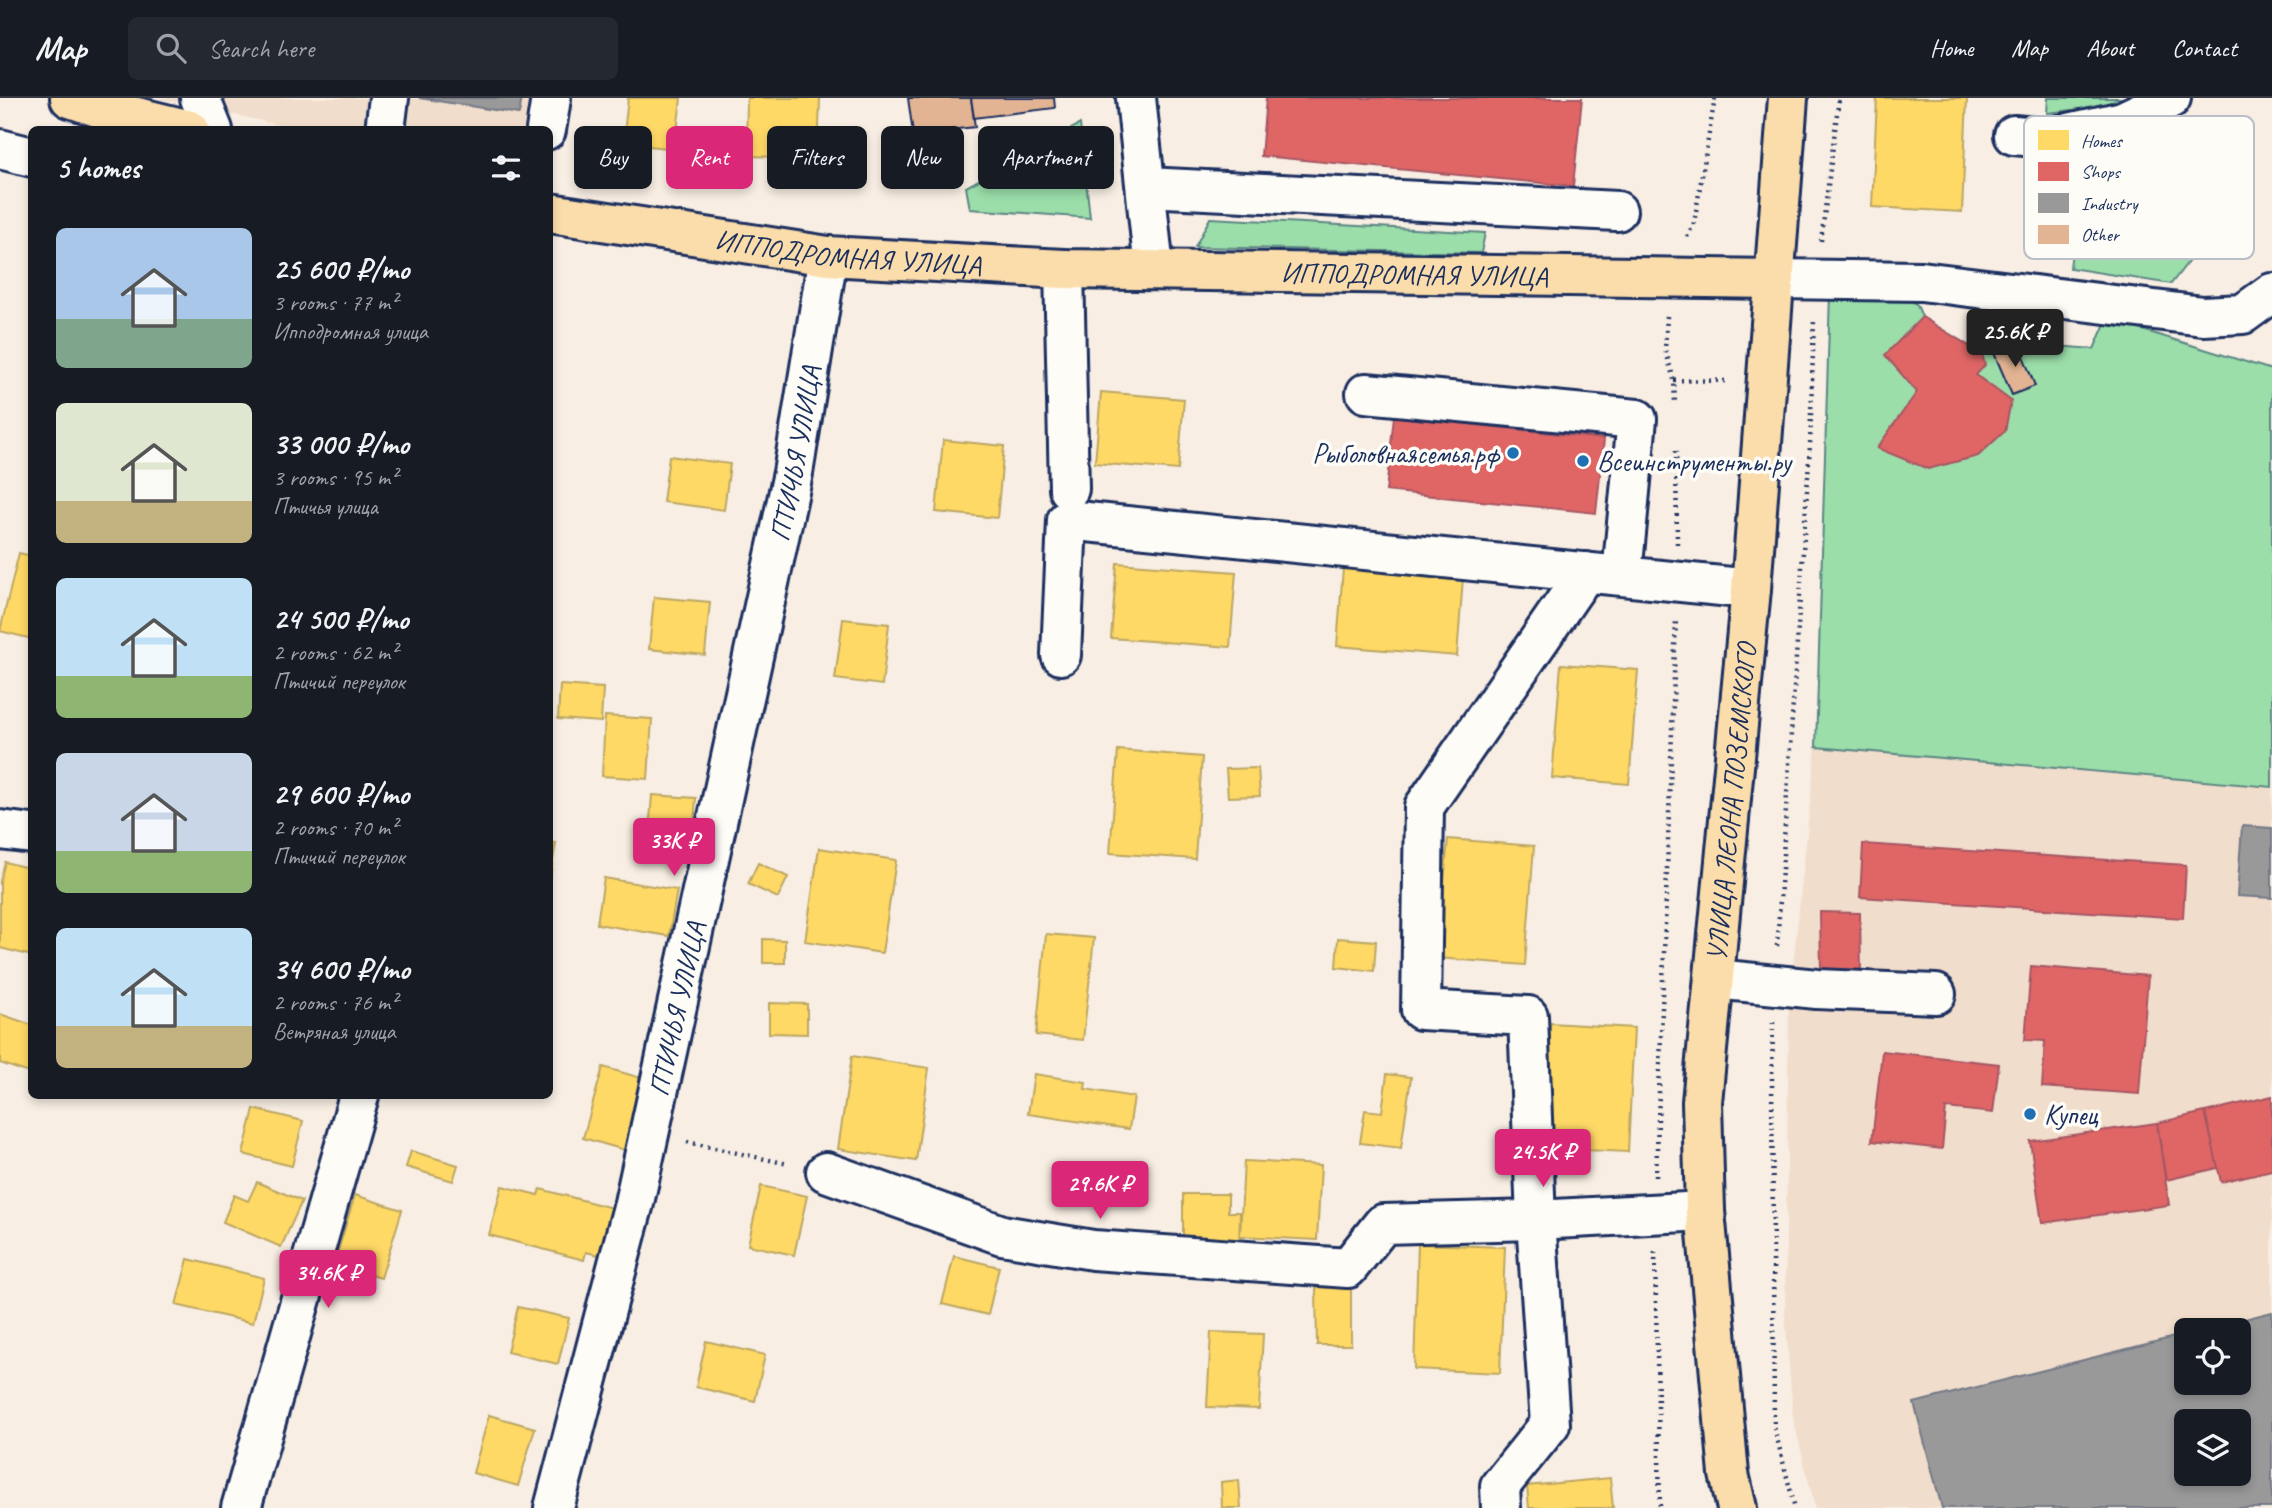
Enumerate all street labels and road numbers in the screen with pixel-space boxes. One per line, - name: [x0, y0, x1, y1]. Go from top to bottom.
- street label: ИППОДРОМНАЯ УЛИЦА: [713, 221, 983, 282]
- street label: ИППОДРОМНАЯ УЛИЦА: [1281, 255, 1549, 293]
- street label: ПТИЧЬЯ УЛИЦА: [761, 362, 828, 544]
- street label: УЛИЦА ЛЕОНА ПОЗЕМСКОГО: [1698, 639, 1763, 963]
- street label: ПТИЧЬЯ УЛИЦА: [640, 918, 712, 1099]

